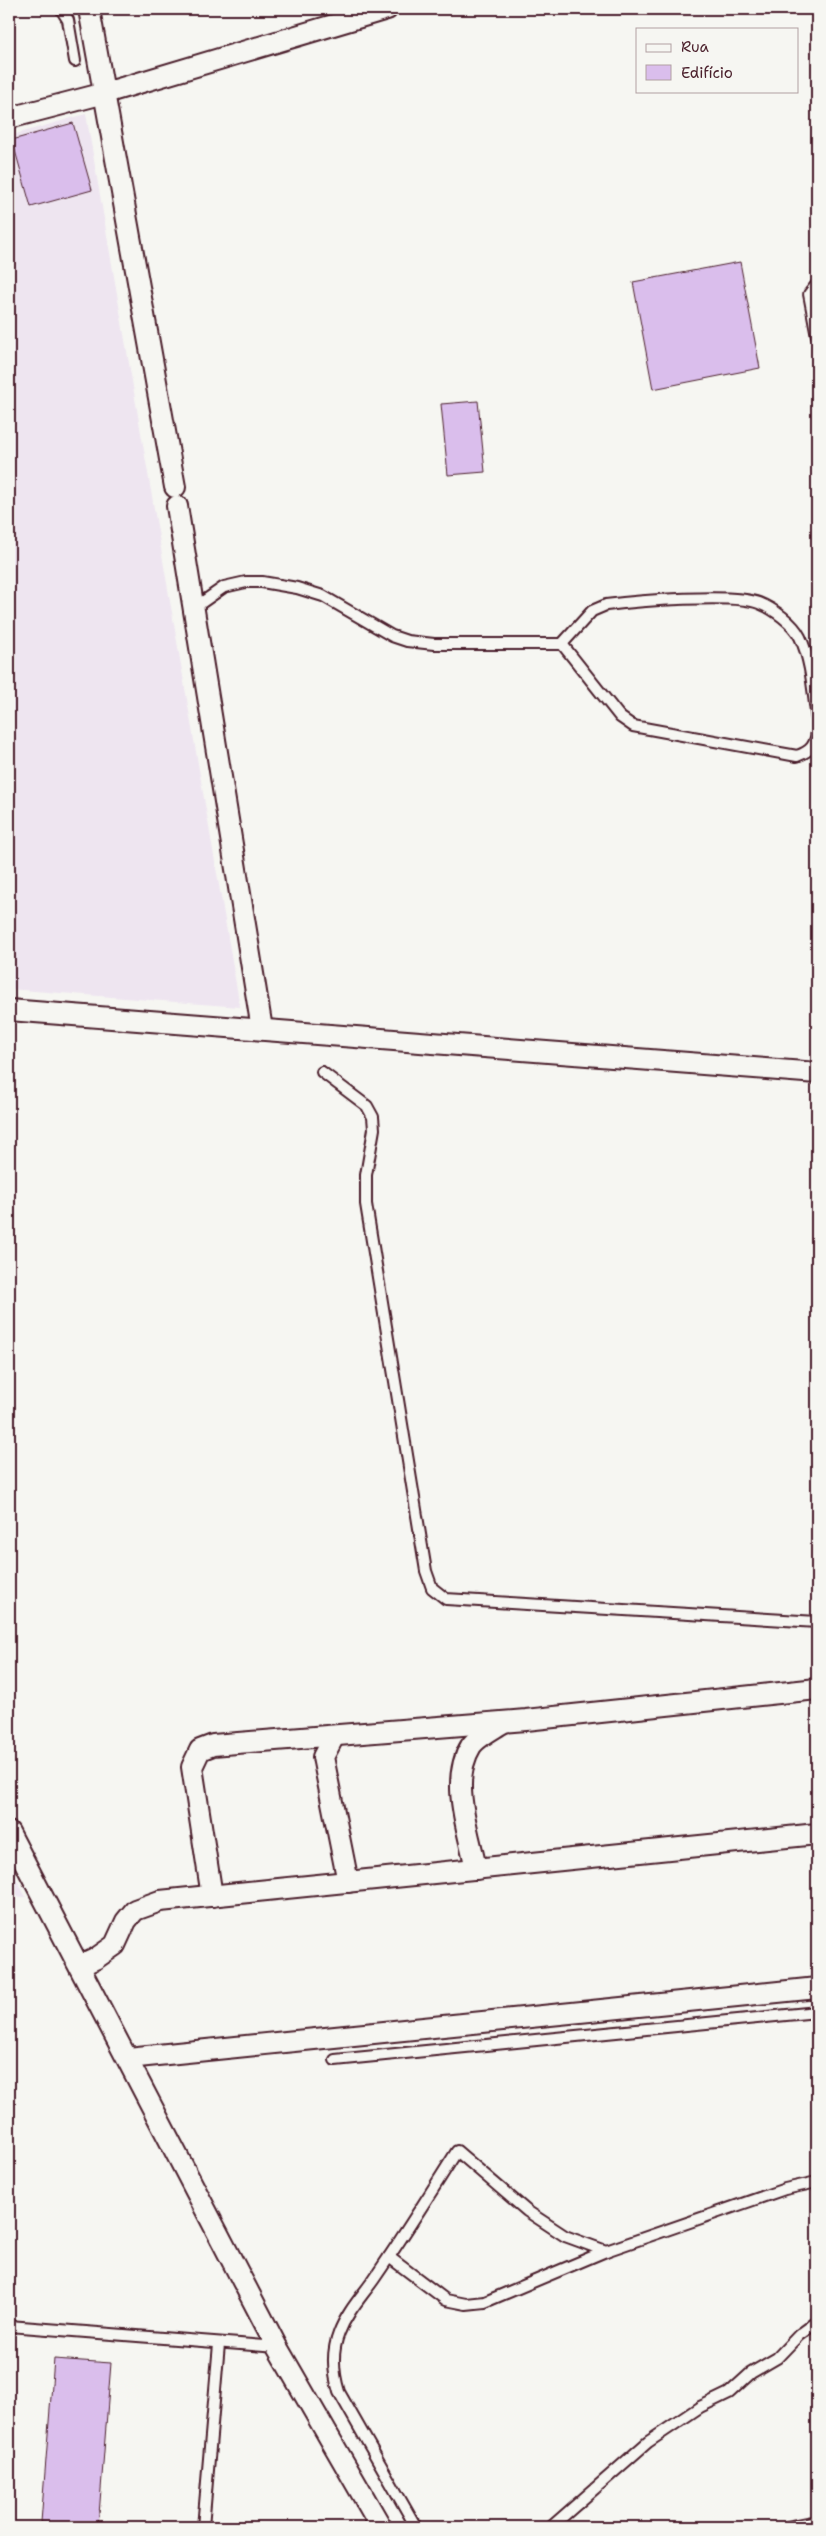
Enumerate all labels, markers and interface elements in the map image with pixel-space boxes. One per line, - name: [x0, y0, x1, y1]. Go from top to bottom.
- legend: [636, 28, 798, 92]
- text: Rua: [681, 37, 710, 57]
- text: Edifício: [681, 63, 733, 83]

